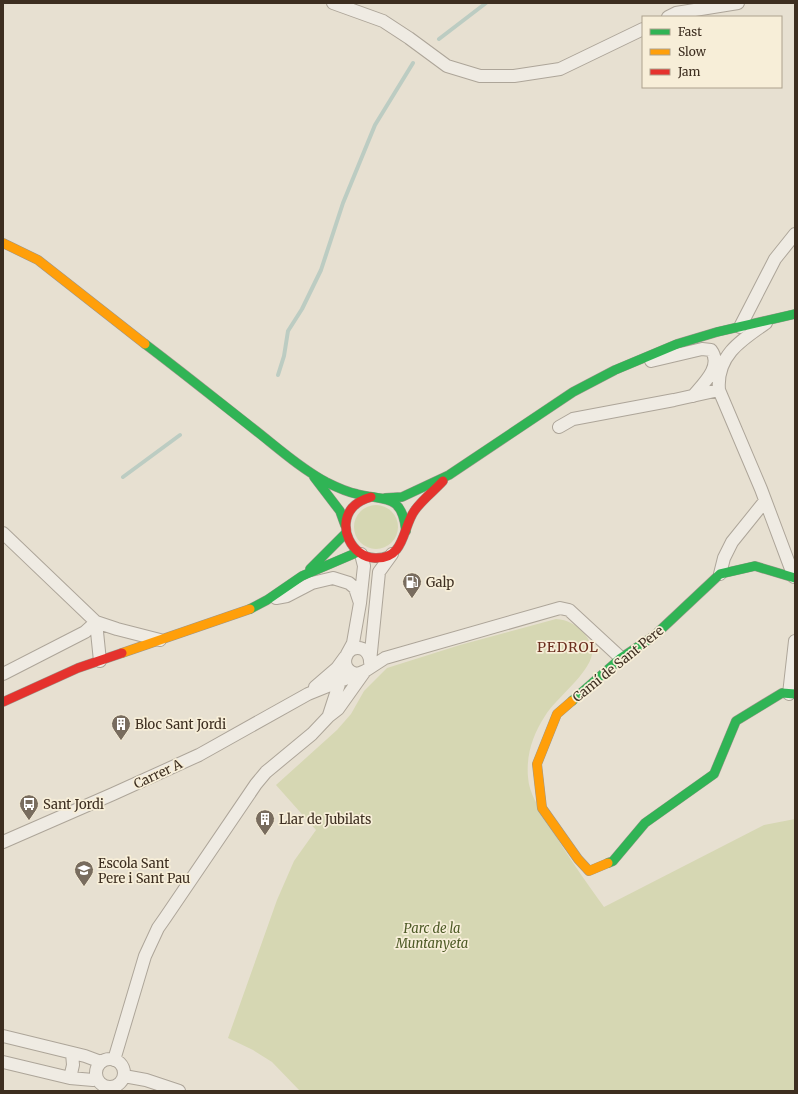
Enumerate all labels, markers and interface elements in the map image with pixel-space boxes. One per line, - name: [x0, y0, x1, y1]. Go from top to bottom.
- legend: [642, 16, 782, 88]
- text: Fast: [678, 24, 702, 39]
- text: Slow: [678, 44, 707, 59]
- text: Jam: [677, 64, 701, 79]
- fuel station icon: Galp: [401, 571, 423, 599]
- place label: Galp: [426, 574, 454, 591]
- street label: Camí de Sant Pere: [569, 622, 667, 706]
- district label: PEDROL: [537, 638, 599, 656]
- building icon: Bloc Sant Jordi: [110, 713, 132, 741]
- place label: Bloc Sant Jordi: [135, 716, 226, 733]
- street label: Carrer A: [131, 755, 186, 793]
- bus stop icon: Sant Jordi: [18, 793, 40, 821]
- place label: Sant Jordi: [43, 796, 104, 813]
- building icon: Llar de Jubilats: [254, 808, 276, 836]
- place label: Llar de Jubilats: [279, 811, 371, 828]
- place label: Escola Sant Pere i Sant Pau: [98, 855, 190, 887]
- school or university icon: Escola Sant Pere i Sant Pau: [73, 859, 95, 887]
- park label: Parc de la Muntanyeta: [395, 920, 468, 952]

